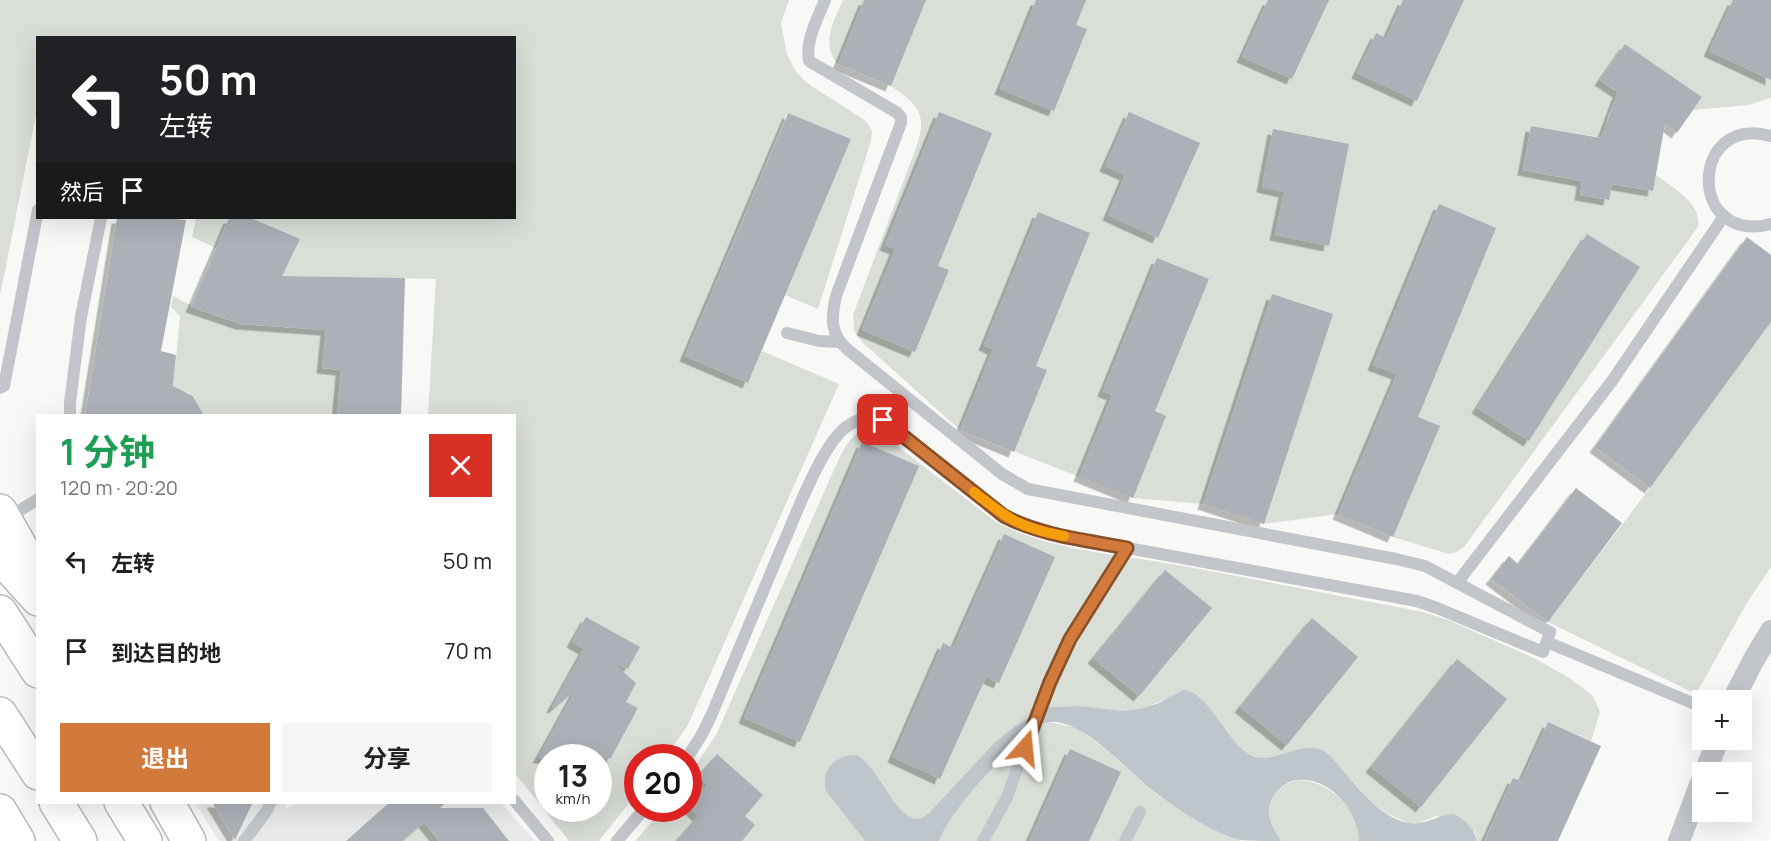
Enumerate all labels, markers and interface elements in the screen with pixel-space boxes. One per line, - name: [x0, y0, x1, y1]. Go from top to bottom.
- text: 50 m: [159, 50, 257, 108]
- icon: left: [60, 60, 138, 138]
- text: 左转: [159, 107, 213, 144]
- icon: arrive: [116, 174, 149, 207]
- text: 然后: [60, 177, 104, 207]
- pin: [857, 394, 908, 445]
- icon: arrive: [866, 403, 899, 436]
- text: 1 分钟: [60, 427, 155, 476]
- button: close: [429, 434, 492, 497]
- text: 120 m · 20:20: [60, 474, 178, 501]
- icon: left: [60, 545, 93, 578]
- text: 50 m: [443, 546, 492, 576]
- text: 左转: [111, 548, 155, 578]
- icon: arrive: [60, 635, 93, 668]
- text: 70 m: [444, 636, 492, 666]
- text: 到达目的地: [111, 638, 221, 668]
- map controls: [1692, 690, 1752, 822]
- button: +: [1692, 690, 1752, 750]
- position arrow: [993, 716, 1057, 780]
- button: 退出: [60, 723, 270, 792]
- button: 分享: [282, 723, 492, 792]
- speed limit sign: 20: [624, 744, 702, 822]
- text: 13: [558, 755, 588, 796]
- button: −: [1692, 762, 1752, 822]
- text: km/h: [556, 788, 590, 809]

